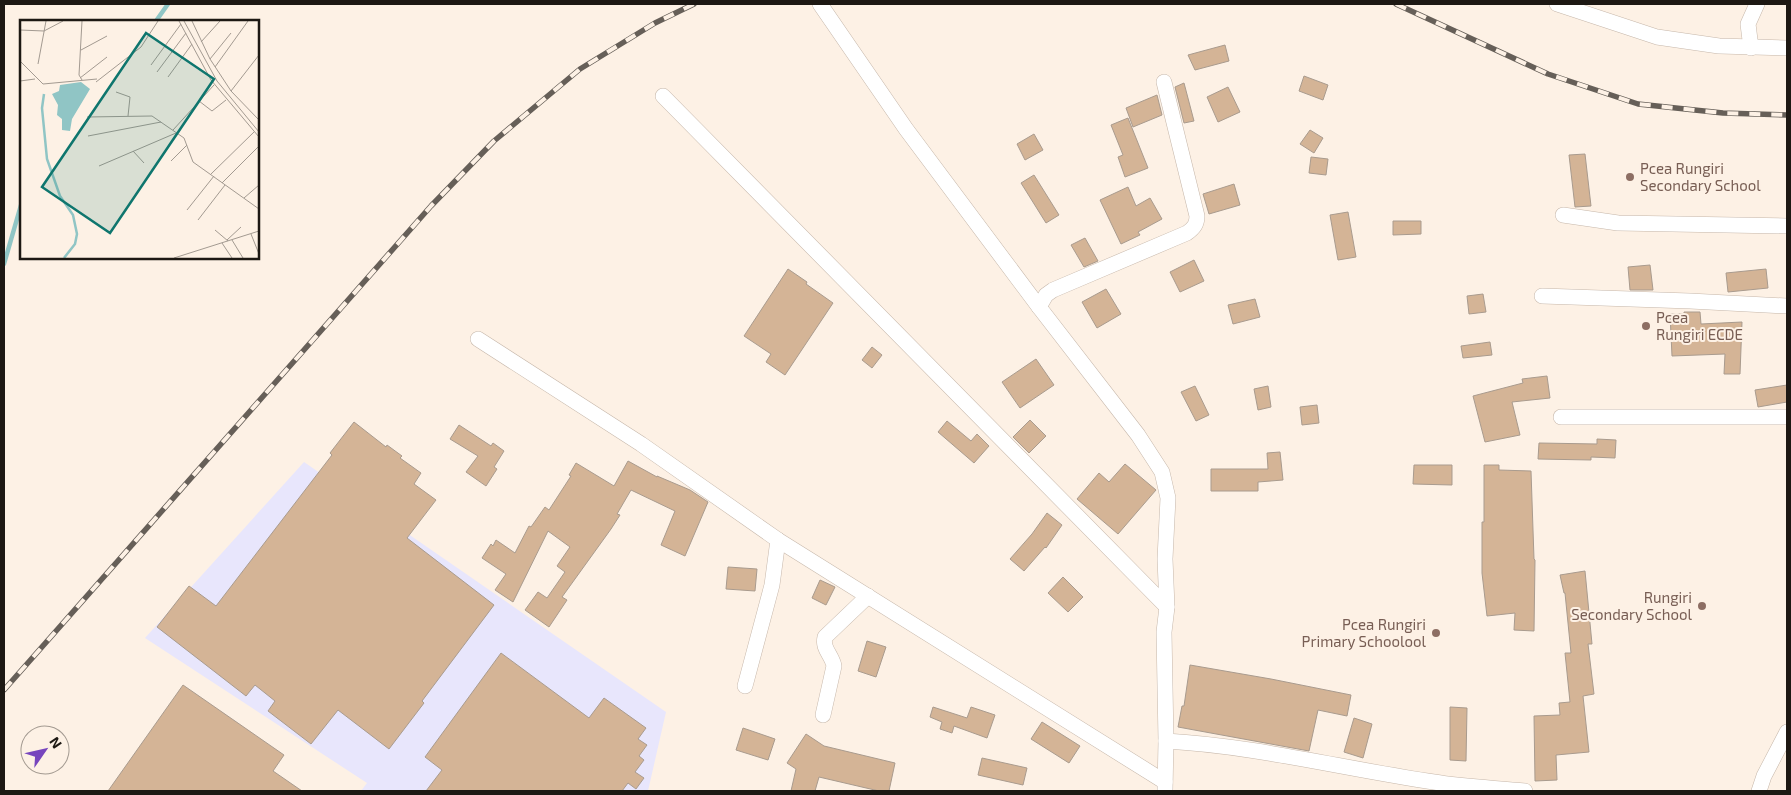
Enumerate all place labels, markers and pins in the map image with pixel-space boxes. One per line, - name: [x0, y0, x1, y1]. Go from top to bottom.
- place label: Pcea Rungiri Secondary School: [1640, 159, 1761, 194]
- marker: Pcea Rungiri Secondary School: [1624, 171, 1636, 183]
- place label: Pcea Rungiri ECDE: [1656, 308, 1743, 343]
- marker: Pcea Rungiri ECDE: [1640, 320, 1652, 332]
- place label: Rungiri Secondary School: [1571, 588, 1693, 623]
- marker: Rungiri Secondary School: [1696, 600, 1708, 612]
- place label: Pcea Rungiri Primary Schoolool: [1302, 615, 1427, 650]
- marker: Pcea Rungiri Primary Schoolool: [1430, 627, 1442, 639]

